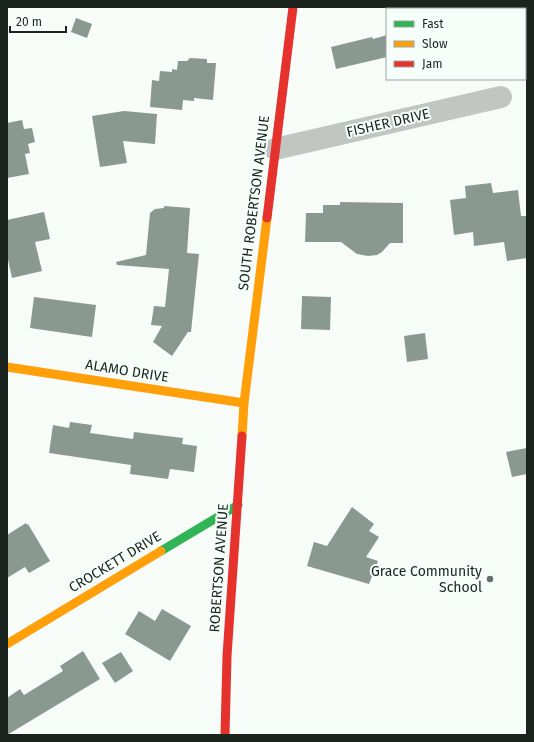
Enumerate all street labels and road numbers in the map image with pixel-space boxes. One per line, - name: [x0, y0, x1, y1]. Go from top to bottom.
- street label: FISHER DRIVE: [345, 105, 431, 141]
- street label: SOUTH ROBERTSON AVENUE: [235, 114, 273, 292]
- street label: ALAMO DRIVE: [84, 356, 170, 386]
- street label: ROBERTSON AVENUE: [206, 503, 232, 633]
- street label: CROCKETT DRIVE: [66, 528, 164, 596]

